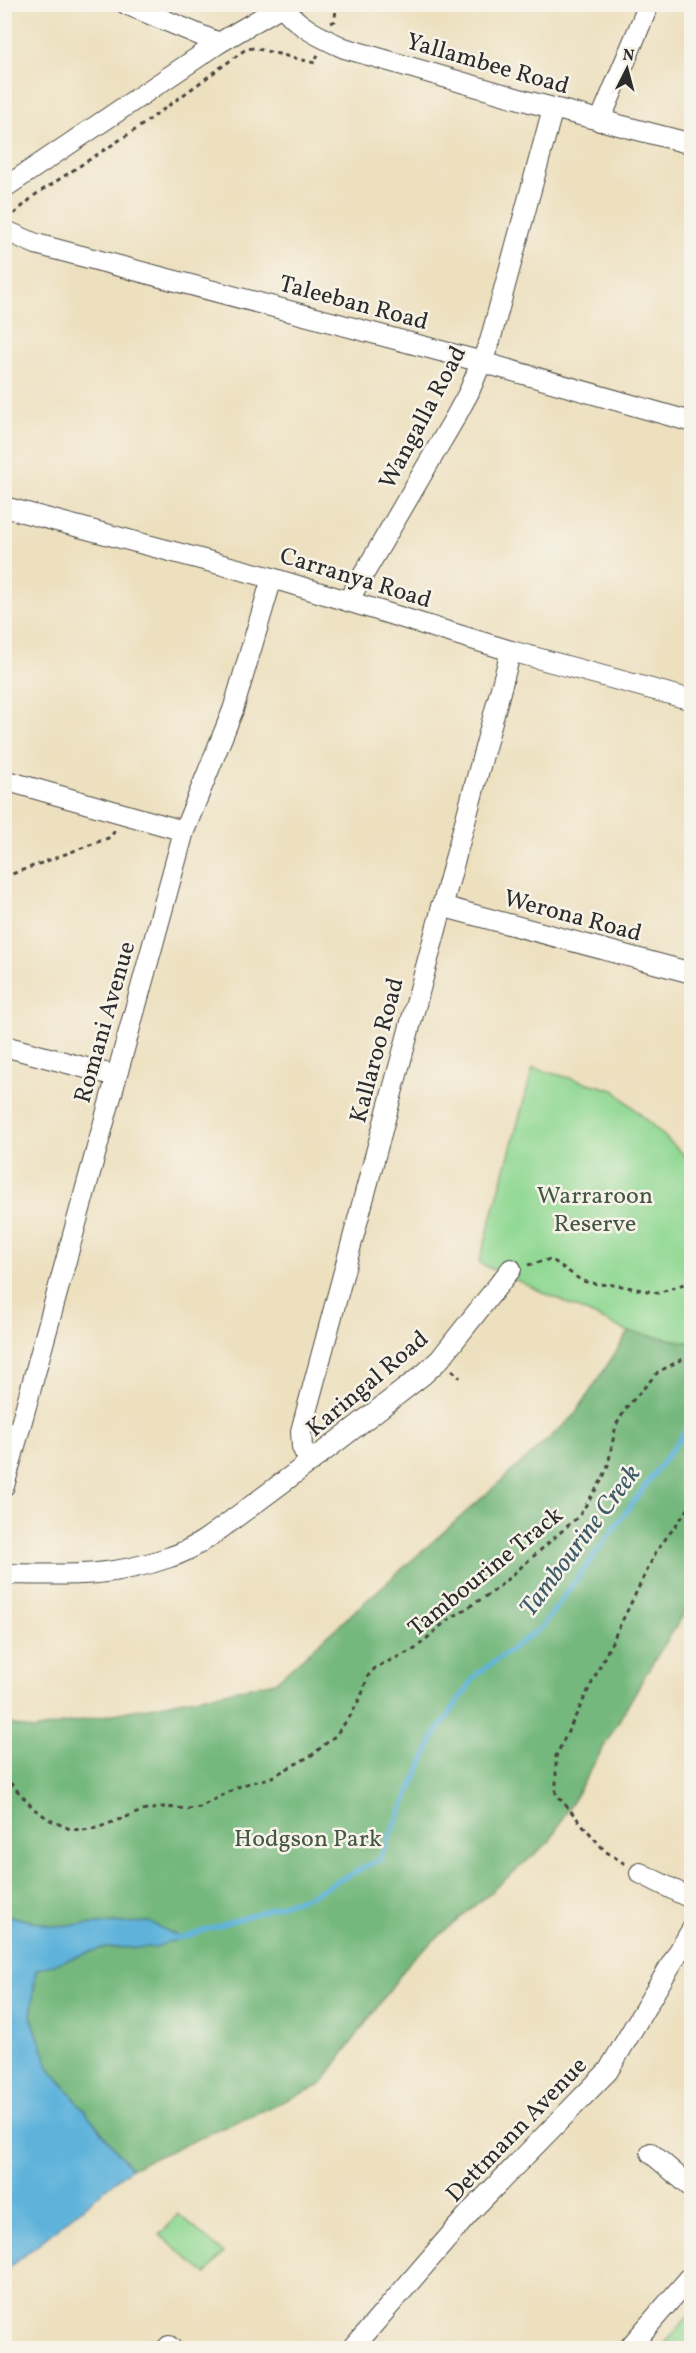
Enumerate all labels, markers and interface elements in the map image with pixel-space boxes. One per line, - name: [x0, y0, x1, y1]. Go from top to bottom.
- street label: Yallambee Road: [402, 25, 573, 104]
- north arrow: [597, 39, 657, 99]
- text: N: [621, 45, 636, 68]
- street label: Taleeban Road: [275, 268, 432, 340]
- street label: Wangalla Road: [372, 340, 476, 496]
- street label: Carranya Road: [275, 540, 435, 618]
- street label: Werona Road: [500, 882, 645, 952]
- street label: Romani Avenue: [67, 938, 145, 1107]
- street label: Kallaroo Road: [342, 974, 414, 1127]
- park label: Warraroon Reserve: [537, 1180, 653, 1242]
- street label: Karingal Road: [300, 1323, 437, 1446]
- water label: Tambourine Creek: [511, 1458, 650, 1625]
- street label: Tambourine Track: [402, 1499, 571, 1646]
- park label: Hodgson Park: [234, 1823, 382, 1857]
- street label: Dettmann Avenue: [439, 2050, 596, 2211]

